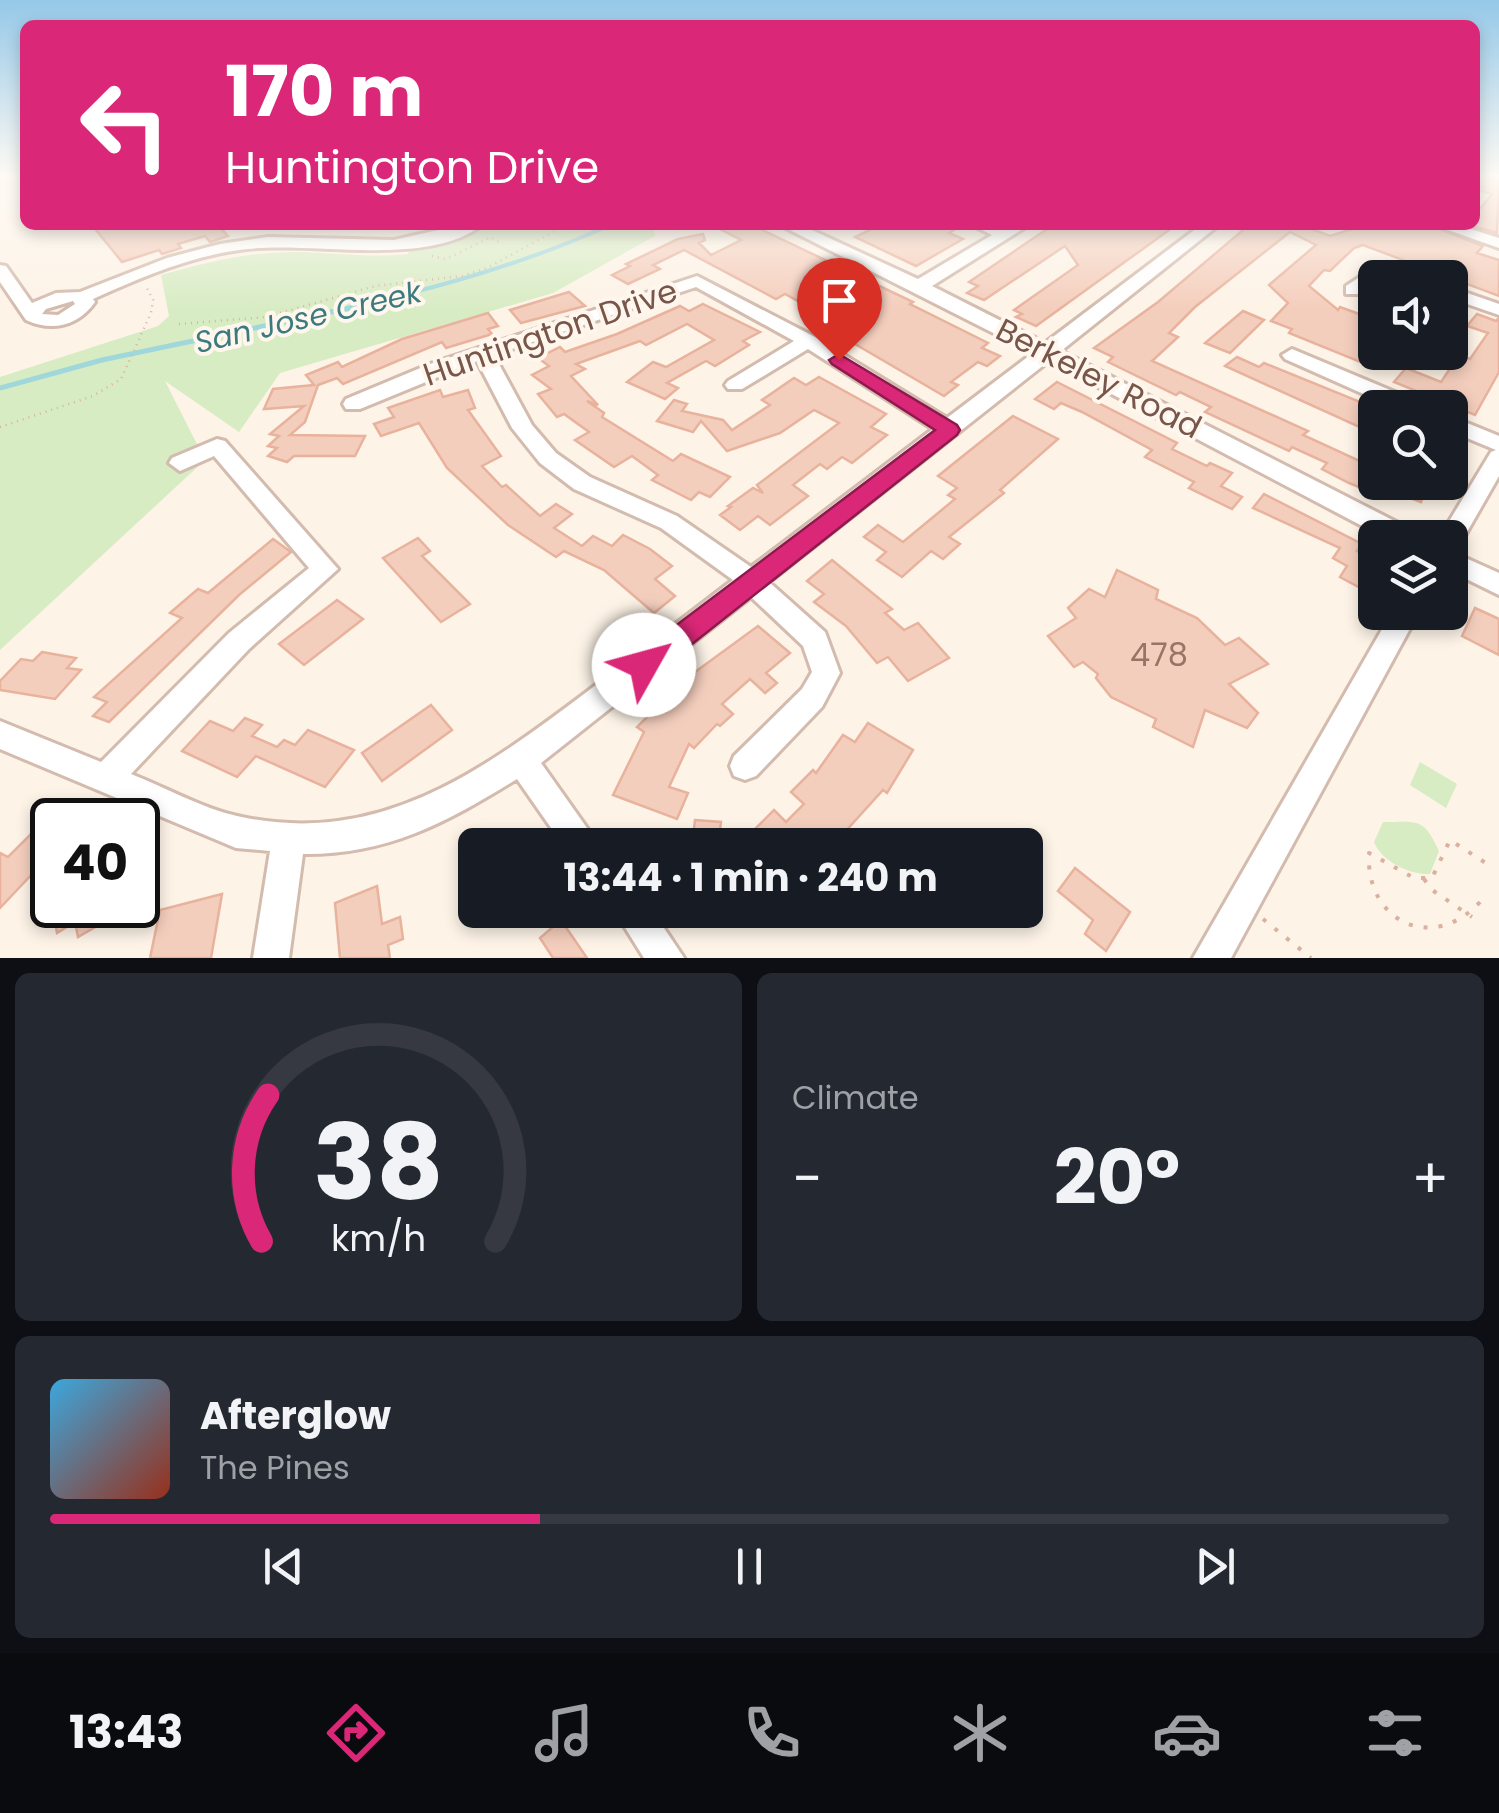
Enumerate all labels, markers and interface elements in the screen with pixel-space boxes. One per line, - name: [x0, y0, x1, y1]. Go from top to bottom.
- text: 170 m: [225, 42, 423, 141]
- icon: left: [60, 60, 190, 190]
- text: Huntington Drive: [225, 136, 599, 199]
- pin: [797, 258, 882, 361]
- map controls: [1358, 260, 1468, 630]
- button: sound: [1358, 260, 1468, 370]
- street label: Huntington Drive: [417, 267, 683, 397]
- water label: San Jose Creek: [191, 270, 427, 364]
- icon: arrive: [812, 273, 867, 328]
- street label: Berkeley Road: [988, 307, 1210, 449]
- button: search: [1358, 390, 1468, 500]
- button: layers: [1358, 520, 1468, 630]
- position arrow: [592, 613, 696, 717]
- house number: 478: [1130, 632, 1188, 677]
- speed limit sign: 40: [30, 798, 160, 928]
- text: 13:44 · 1 min · 240 m: [563, 851, 938, 904]
- text: Climate: [792, 1075, 919, 1120]
- text: 38: [313, 1090, 444, 1235]
- text: 20°: [1054, 1125, 1180, 1230]
- text: −: [792, 1140, 822, 1217]
- text: +: [1411, 1140, 1449, 1217]
- text: km/h: [331, 1213, 426, 1264]
- text: Afterglow: [200, 1389, 391, 1442]
- text: The Pines: [200, 1445, 350, 1490]
- icon: previous: [256, 1539, 311, 1594]
- icon: pause: [722, 1539, 777, 1594]
- icon: next: [1188, 1539, 1243, 1594]
- icon: directions: [321, 1698, 391, 1768]
- icon: music: [529, 1698, 599, 1768]
- icon: phone: [737, 1698, 807, 1768]
- icon: climate: [945, 1698, 1015, 1768]
- icon: car: [1152, 1698, 1222, 1768]
- icon: filters: [1360, 1698, 1430, 1768]
- text: 13:43: [69, 1701, 184, 1764]

